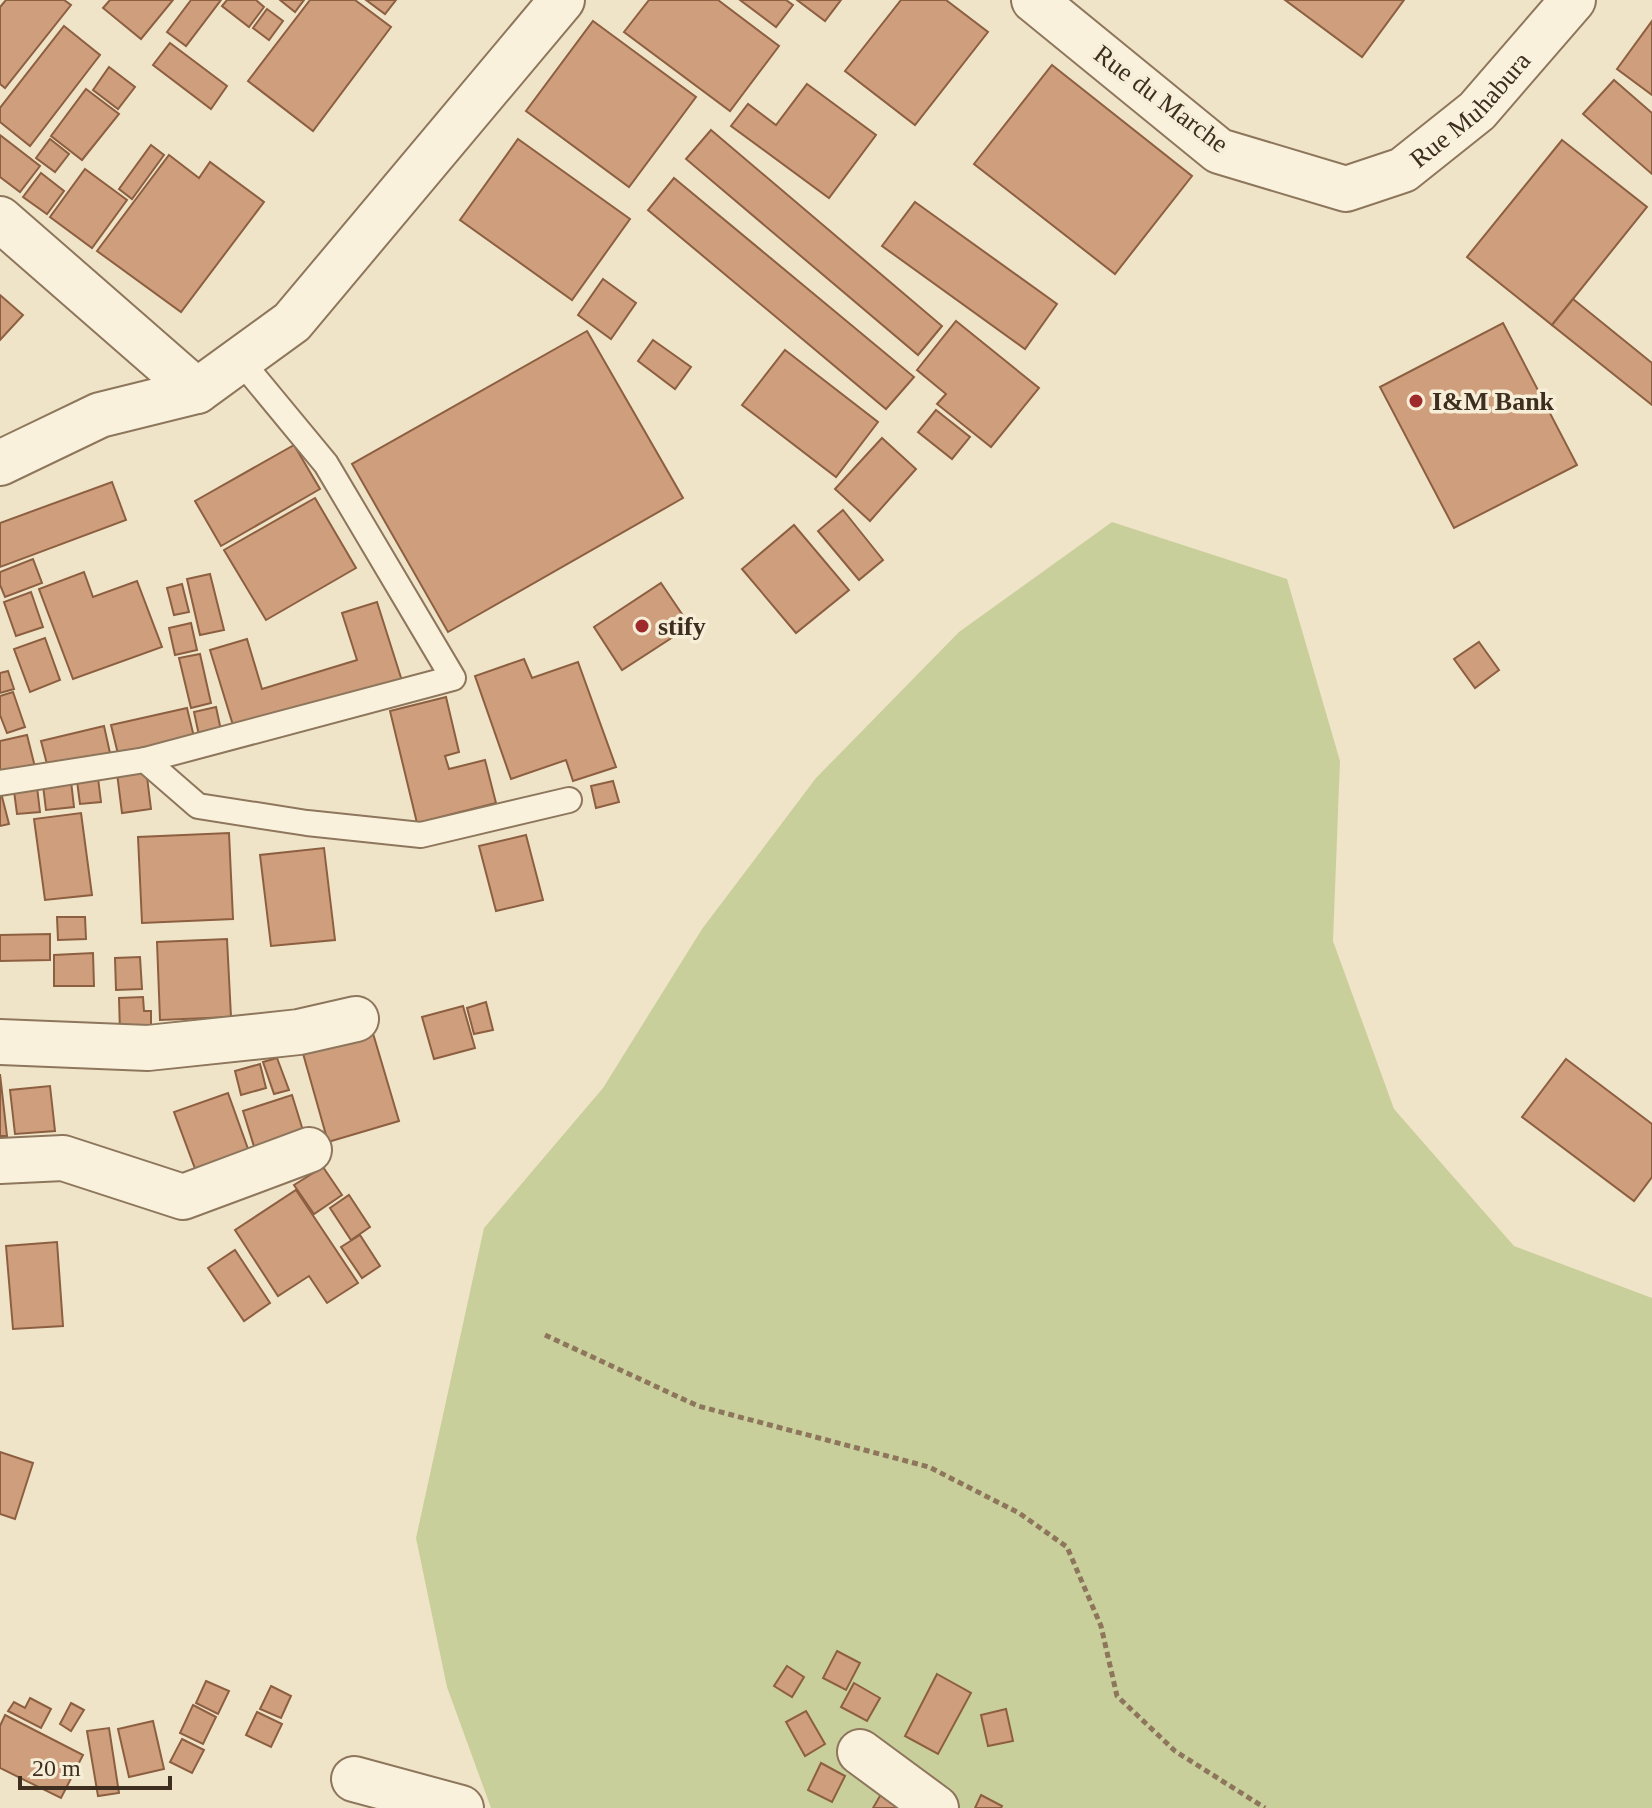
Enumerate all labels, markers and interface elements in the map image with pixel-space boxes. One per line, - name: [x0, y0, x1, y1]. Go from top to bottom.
- street label: Rue du Marche: [1088, 39, 1234, 159]
- street label: Rue Muhabura: [1404, 46, 1536, 173]
- place label: I&M Bank: [1432, 387, 1555, 416]
- marker: I&M Bank: [1407, 392, 1425, 410]
- place label: stify: [658, 612, 706, 641]
- marker: stify: [633, 617, 651, 635]
- scale bar: [20, 1740, 170, 1790]
- text: 20 m: [32, 1755, 81, 1781]

